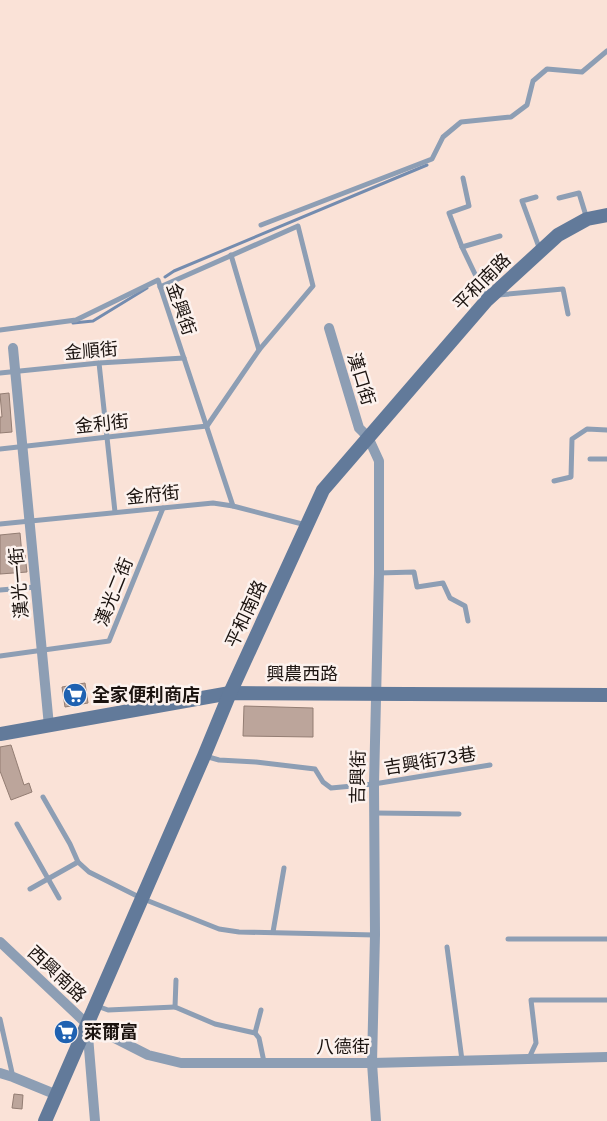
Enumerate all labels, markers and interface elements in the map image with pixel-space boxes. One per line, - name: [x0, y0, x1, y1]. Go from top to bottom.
- street label: 平和南路: [449, 249, 515, 315]
- street label: 金興街: [163, 280, 200, 338]
- street label: 金順街: [63, 338, 119, 363]
- street label: 漢口街: [344, 350, 379, 408]
- street label: 金利街: [74, 410, 130, 437]
- street label: 金府街: [125, 481, 181, 508]
- street label: 漢光一街: [5, 546, 32, 620]
- street label: 漢光二街: [90, 555, 137, 629]
- street label: 平和南路: [221, 577, 270, 651]
- street label: 興農西路: [266, 663, 338, 684]
- supermarket icon: 全家便利商店: [62, 682, 88, 708]
- place label: 全家便利商店: [92, 684, 200, 705]
- street label: 吉興街73巷: [382, 743, 477, 778]
- street label: 吉興街: [347, 750, 368, 804]
- street label: 西興南路: [24, 941, 91, 1006]
- supermarket icon: 萊爾富: [53, 1019, 79, 1045]
- place label: 萊爾富: [84, 1021, 138, 1042]
- street label: 八德街: [316, 1036, 370, 1057]

